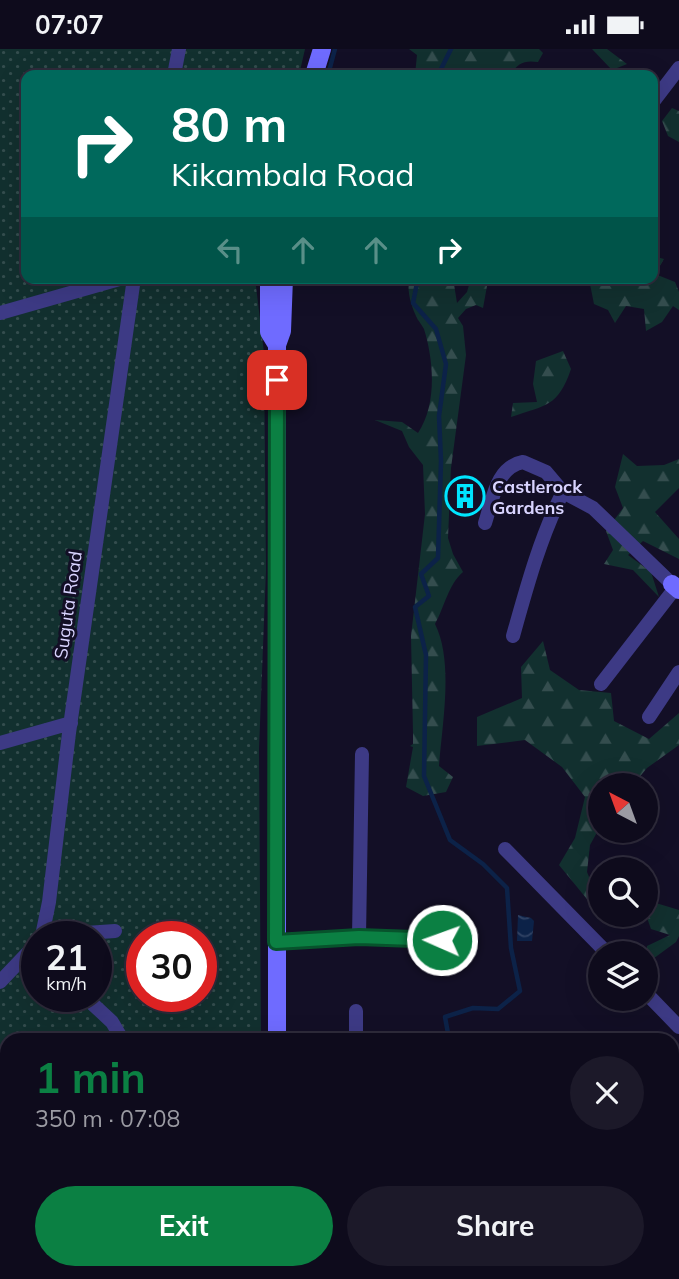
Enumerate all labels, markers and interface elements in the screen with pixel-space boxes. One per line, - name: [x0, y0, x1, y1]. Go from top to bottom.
- text: 07:07: [35, 8, 104, 41]
- text: 80 m: [171, 93, 287, 154]
- icon: right: [56, 98, 147, 189]
- text: Kikambala Road: [171, 154, 415, 194]
- icon: left: [211, 231, 249, 269]
- icon: ahead: [284, 231, 322, 269]
- icon: ahead: [357, 231, 395, 269]
- icon: right: [430, 231, 468, 269]
- pin: [247, 350, 307, 410]
- icon: arrive: [258, 361, 296, 399]
- building icon: Castlerock Gardens: [444, 475, 486, 517]
- place label: Castlerock Gardens: [492, 475, 583, 519]
- street label: Suguta Road: [49, 550, 87, 660]
- north arrow: [588, 773, 658, 843]
- map controls: [588, 773, 658, 1011]
- button: search: [588, 857, 658, 927]
- position arrow: [405, 903, 479, 977]
- speed limit sign: 30: [126, 921, 217, 1012]
- text: 21: [45, 935, 88, 979]
- button: layers: [588, 941, 658, 1011]
- text: km/h: [46, 972, 87, 995]
- text: 1 min: [35, 1051, 146, 1104]
- button: close: [570, 1056, 644, 1130]
- text: 350 m · 07:08: [35, 1104, 180, 1133]
- button: Exit: [35, 1186, 333, 1266]
- button: Share: [347, 1186, 644, 1266]

